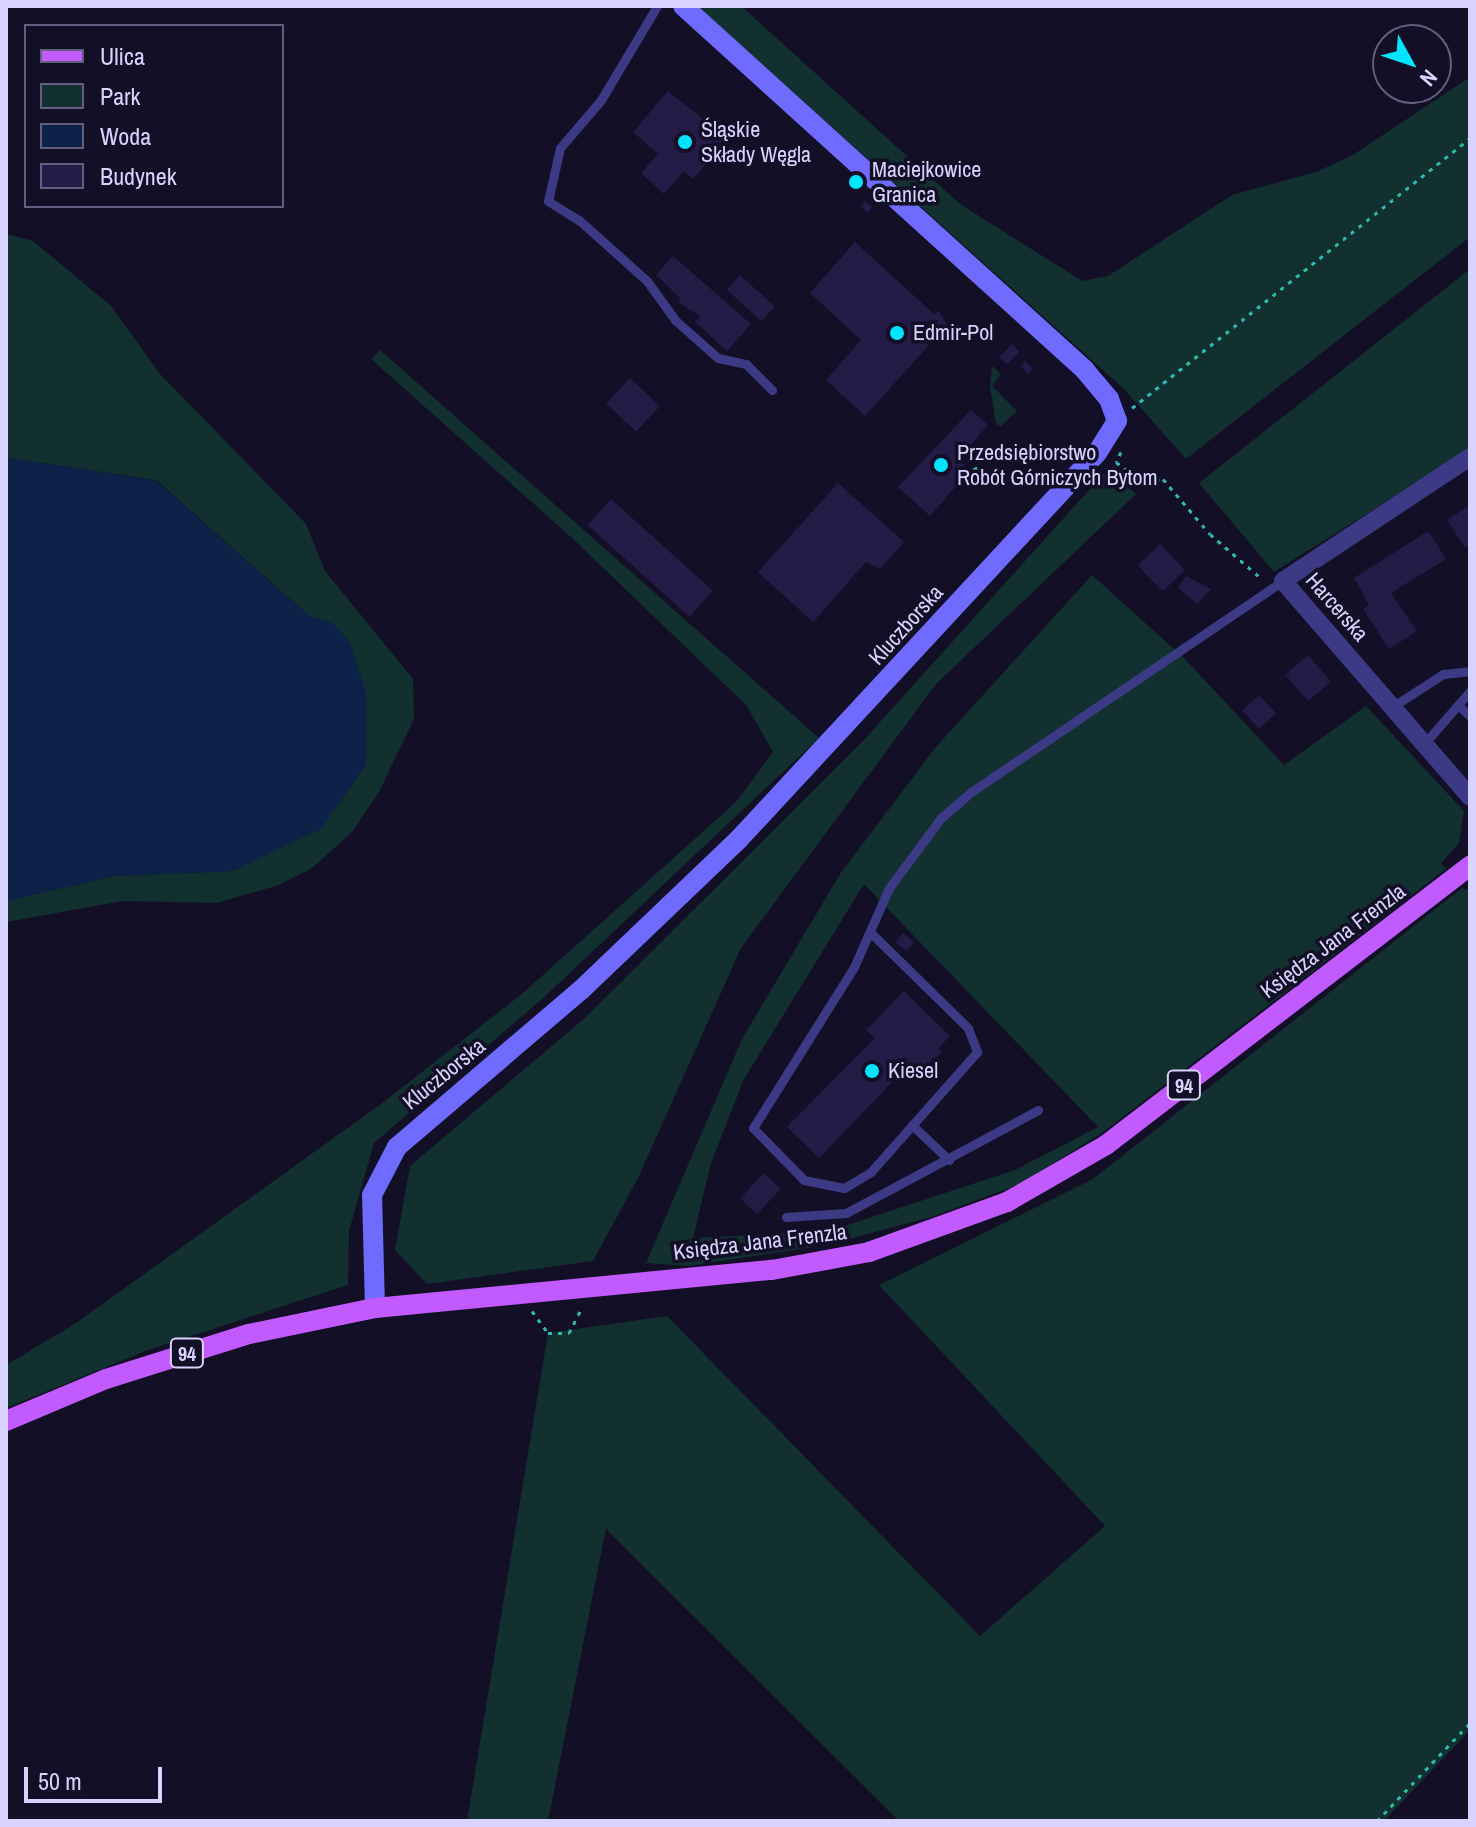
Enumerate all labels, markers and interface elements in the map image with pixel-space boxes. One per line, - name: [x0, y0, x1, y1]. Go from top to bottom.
- legend: [24, 24, 284, 208]
- north arrow: [1372, 24, 1452, 104]
- text: Ulica: [100, 40, 145, 72]
- text: N: [1413, 64, 1445, 93]
- text: Park: [100, 80, 140, 112]
- place label: Śląskie Składy Węgla: [701, 116, 811, 168]
- text: Woda: [100, 120, 151, 152]
- marker: Śląskie Składy Węgla: [676, 133, 694, 151]
- place label: Maciejkowice Granica: [872, 156, 981, 208]
- text: Budynek: [100, 160, 177, 192]
- marker: Maciejkowice Granica: [847, 173, 865, 191]
- place label: Edmir-Pol: [913, 320, 993, 346]
- marker: Edmir-Pol: [888, 324, 906, 342]
- place label: Przedsiębiorstwo Robót Górniczych Bytom: [957, 439, 1158, 490]
- marker: Przedsiębiorstwo Robót Górniczych Bytom: [932, 456, 950, 474]
- street label: Harcerska: [1300, 567, 1374, 647]
- street label: Kluczborska: [863, 580, 949, 670]
- street label: Księdza Jana Frenzla: [1255, 878, 1411, 1004]
- street label: Kluczborska: [398, 1033, 490, 1115]
- place label: Kiesel: [888, 1058, 938, 1084]
- marker: Kiesel: [863, 1062, 881, 1080]
- road number: 94: [1166, 1069, 1202, 1101]
- street label: Księdza Jana Frenzla: [672, 1218, 848, 1266]
- road number: 94: [169, 1337, 205, 1369]
- scale bar: [28, 1751, 166, 1801]
- text: 50 m: [38, 1765, 82, 1797]

